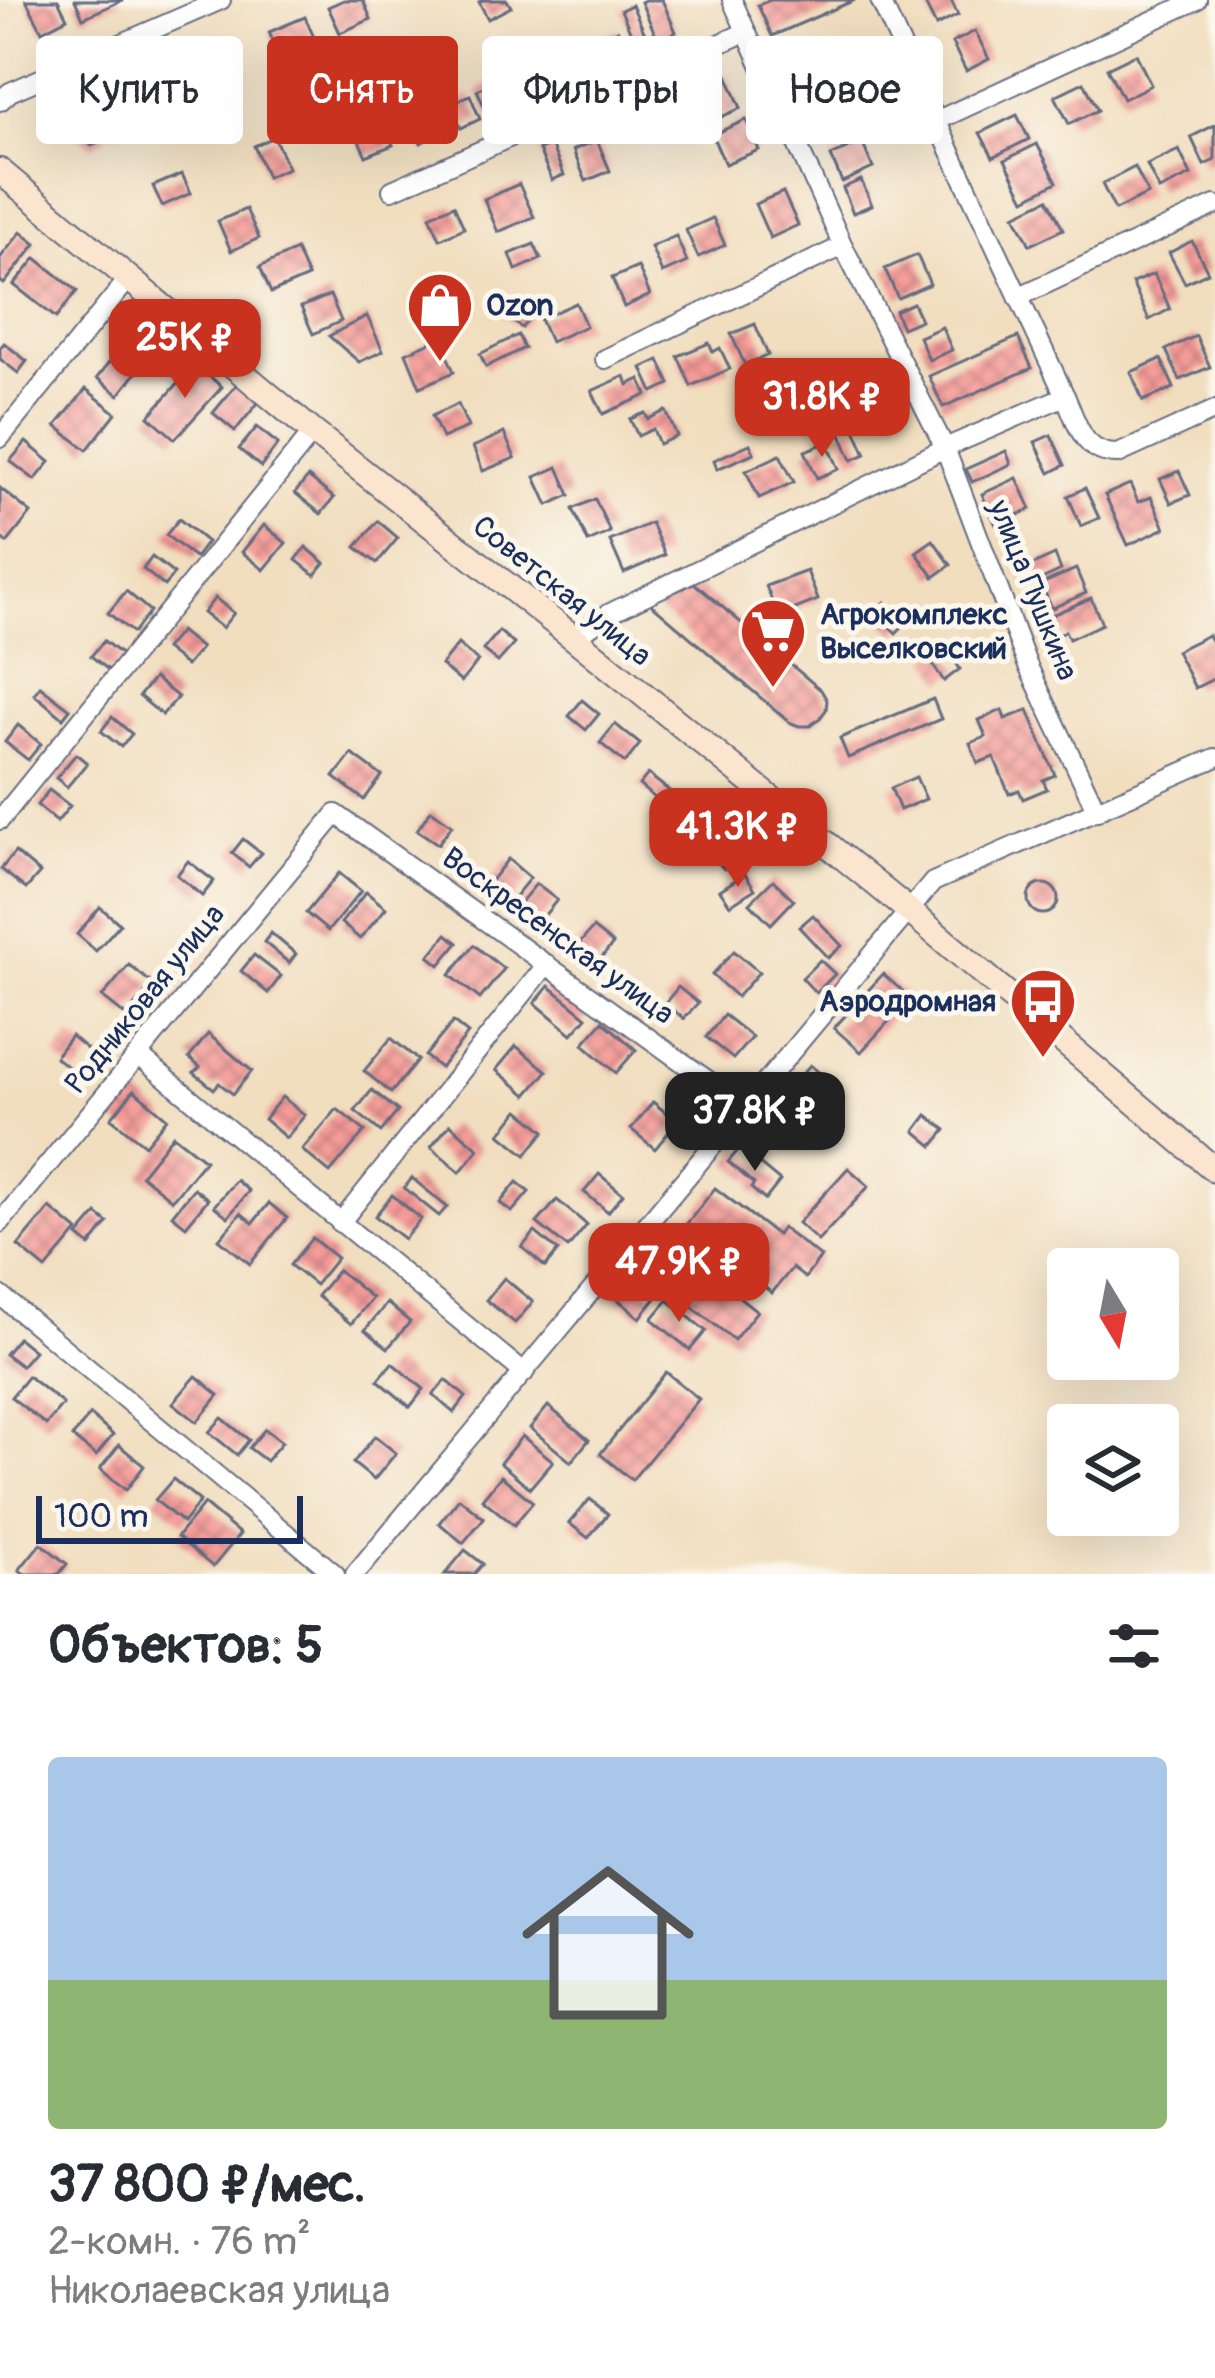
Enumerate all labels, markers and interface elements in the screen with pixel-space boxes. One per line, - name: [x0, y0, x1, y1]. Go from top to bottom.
- chip: Купить: [36, 36, 243, 144]
- chip: Снять: [267, 36, 458, 144]
- chip: Фильтры: [482, 36, 722, 144]
- chip: Новое: [746, 36, 943, 144]
- shop icon: Ozon: [405, 270, 475, 364]
- place label: Ozon: [486, 287, 553, 324]
- pin: 25K ₽: [101, 299, 269, 401]
- text: 25K ₽: [136, 313, 234, 362]
- pin: 31.8K ₽: [711, 358, 933, 460]
- text: 31.8K ₽: [762, 372, 882, 421]
- street label: улица Пушкина: [980, 494, 1086, 685]
- street label: Советская улица: [465, 508, 659, 674]
- supermarket icon: Агрокомплекс Выселковский: [738, 596, 808, 690]
- place label: Агрокомплекс Выселковский: [820, 596, 1008, 667]
- pin: 41.3K ₽: [627, 788, 849, 890]
- text: 41.3K ₽: [676, 802, 800, 851]
- street label: Воскресенская улица: [435, 839, 681, 1033]
- street label: Родниковая улица: [57, 897, 233, 1101]
- bus stop icon: Аэродромная: [1008, 966, 1078, 1060]
- place label: Аэродромная: [819, 983, 996, 1020]
- pin: 37.8K ₽: [644, 1072, 866, 1174]
- text: 37.8K ₽: [692, 1086, 818, 1135]
- pin: 47.9K ₽: [568, 1223, 790, 1325]
- text: 47.9K ₽: [615, 1237, 743, 1286]
- north arrow: [1047, 1248, 1179, 1380]
- map controls: [1047, 1248, 1179, 1536]
- button: layers: [1047, 1404, 1179, 1536]
- scale bar: [36, 1490, 303, 1543]
- text: 100 m: [54, 1496, 148, 1537]
- icon: filters: [1101, 1613, 1167, 1679]
- text: Объектов: 5: [48, 1614, 323, 1678]
- icon: home: [500, 1835, 716, 2051]
- text: 37 800 ₽/мес.: [48, 2153, 366, 2217]
- text: 2-комн. · 76 m²: [48, 2217, 310, 2266]
- text: Николаевская улица: [48, 2266, 390, 2315]

